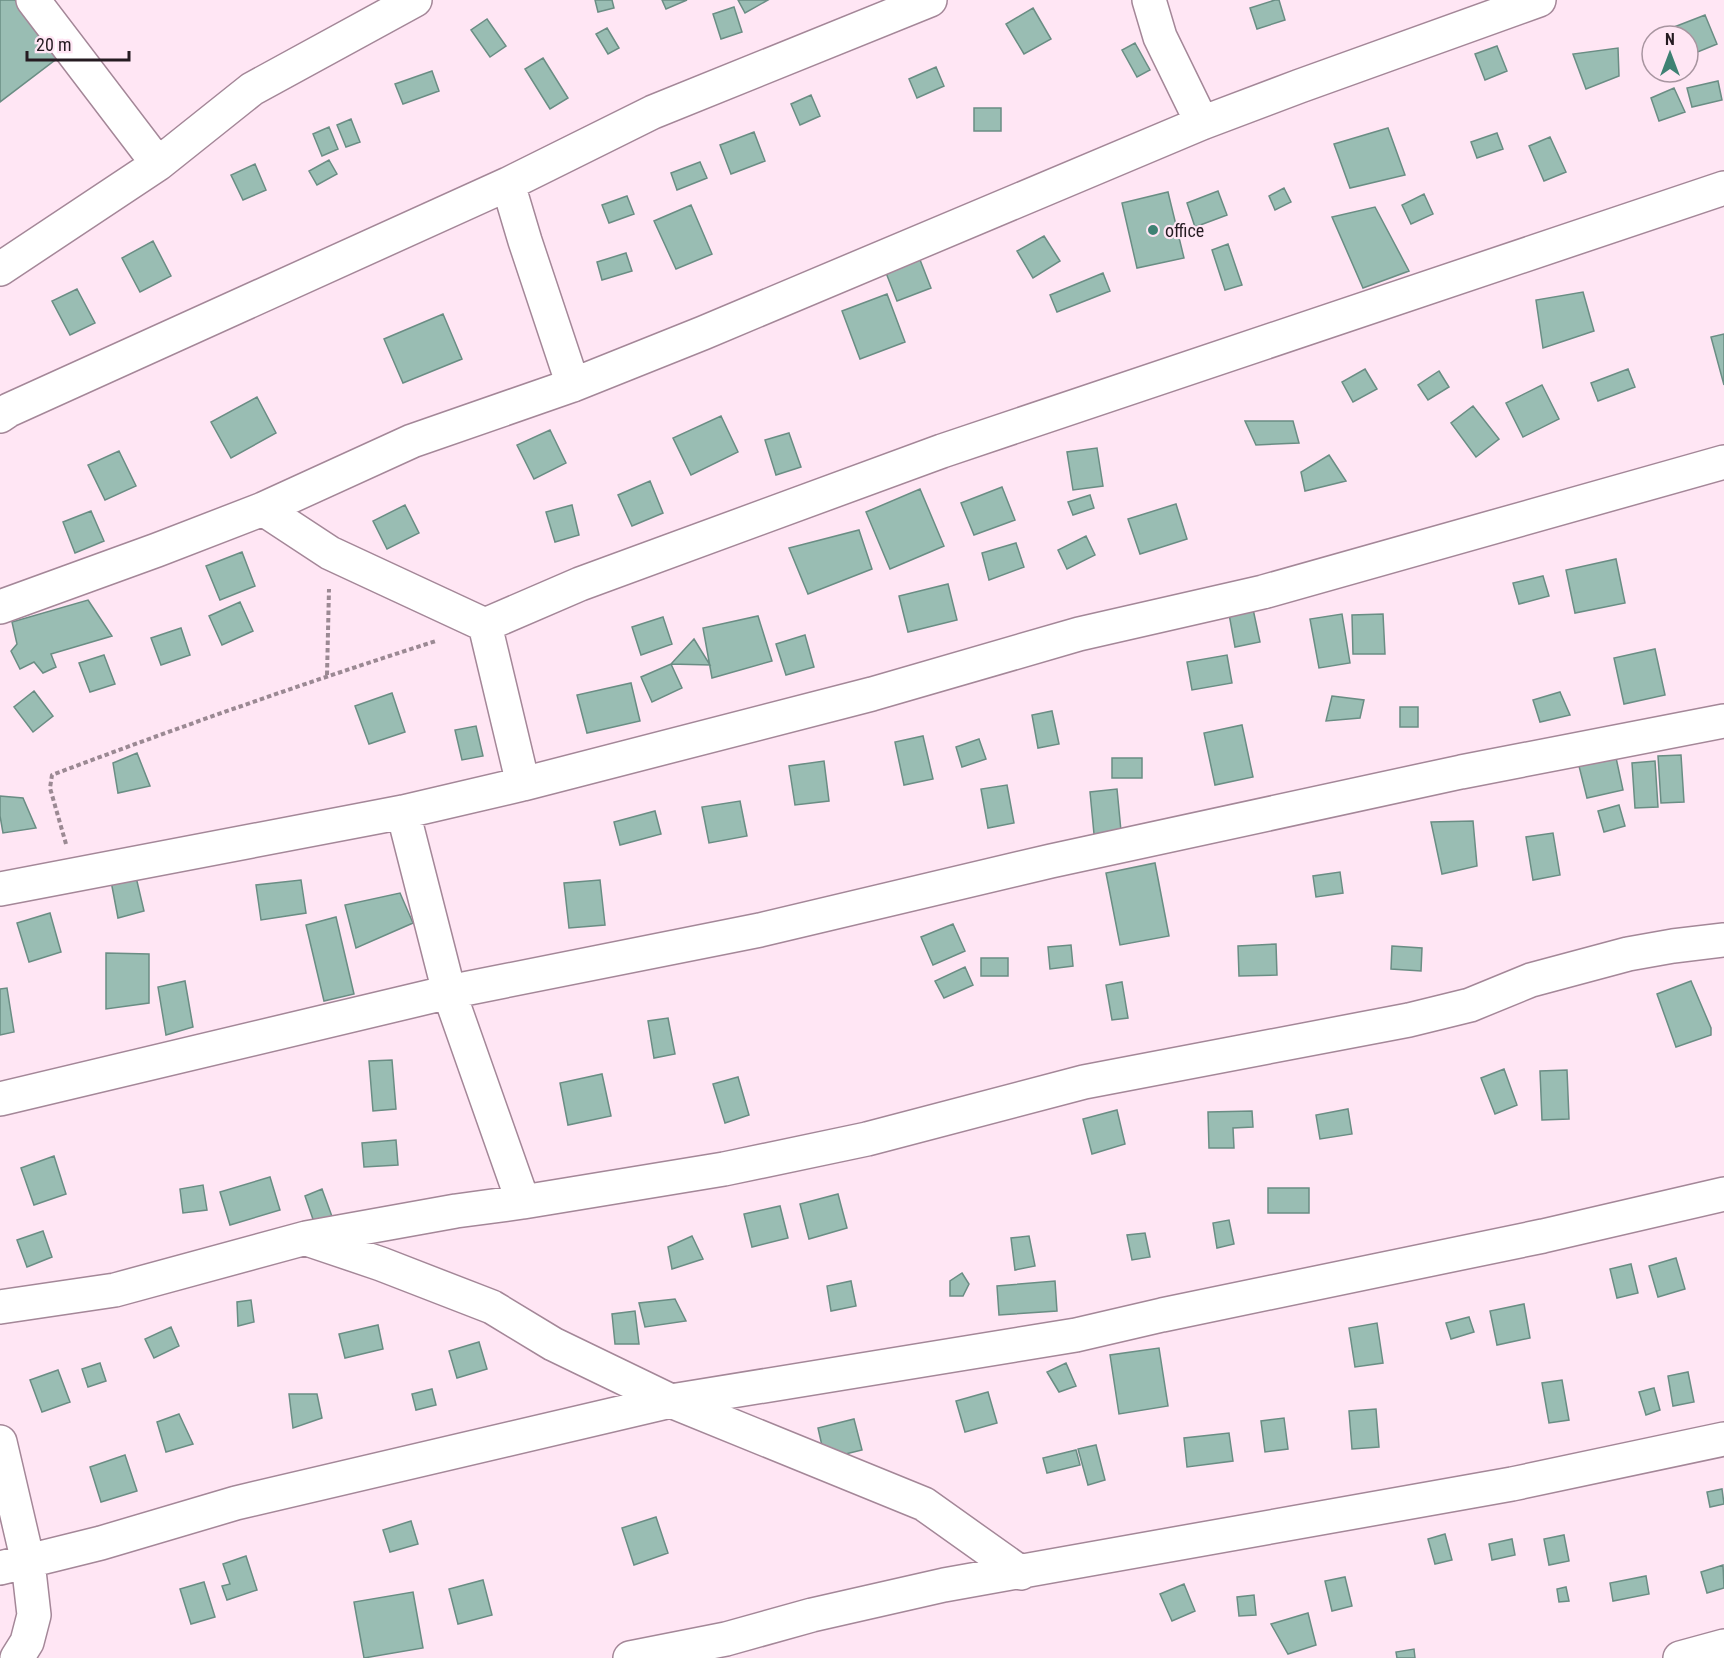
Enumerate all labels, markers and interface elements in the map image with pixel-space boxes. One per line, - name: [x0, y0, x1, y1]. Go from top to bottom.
- scale bar: [27, 24, 129, 62]
- north arrow: [1640, 24, 1700, 84]
- text: N: [1665, 30, 1675, 49]
- text: 20 m: [36, 34, 71, 55]
- place label: office: [1165, 220, 1204, 241]
- marker: office: [1146, 223, 1160, 237]

